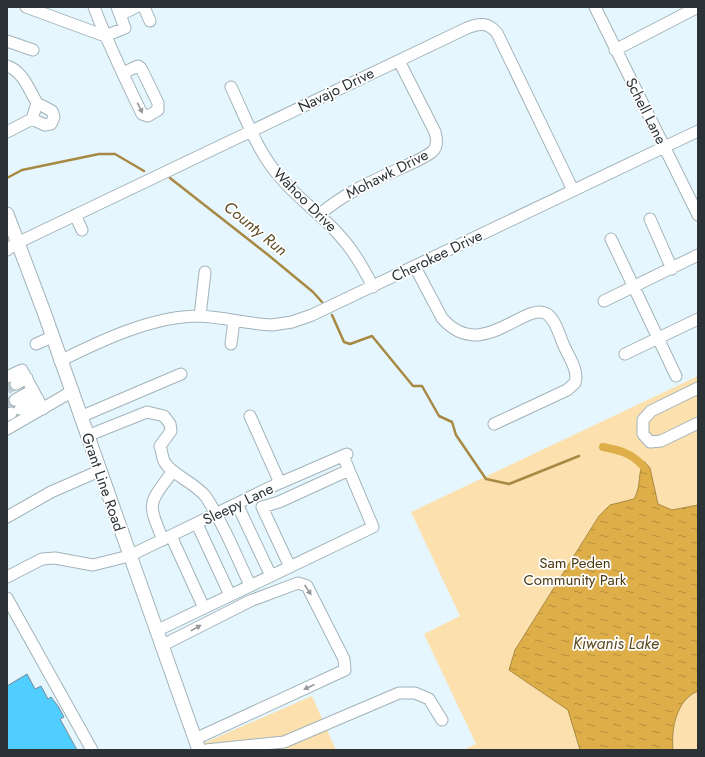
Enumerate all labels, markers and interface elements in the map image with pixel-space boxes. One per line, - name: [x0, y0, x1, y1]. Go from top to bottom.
- street label: Navajo Drive: [294, 62, 378, 118]
- street label: Schell Lane: [620, 74, 672, 148]
- one-way arrow: [137, 102, 143, 114]
- street label: Mohawk Drive: [342, 144, 432, 204]
- street label: Wahoo Drive: [268, 163, 342, 237]
- water label: County Run: [219, 196, 292, 261]
- street label: Cherokee Drive: [388, 224, 486, 288]
- street label: Grant Line Road: [76, 430, 130, 534]
- street label: Sleepy Lane: [199, 477, 277, 531]
- park label: Sam Peden Community Park: [524, 552, 627, 591]
- one-way arrow: [304, 585, 312, 596]
- one-way arrow: [190, 624, 202, 631]
- water label: Kiwanis Lake: [573, 632, 659, 655]
- one-way arrow: [303, 684, 315, 690]

